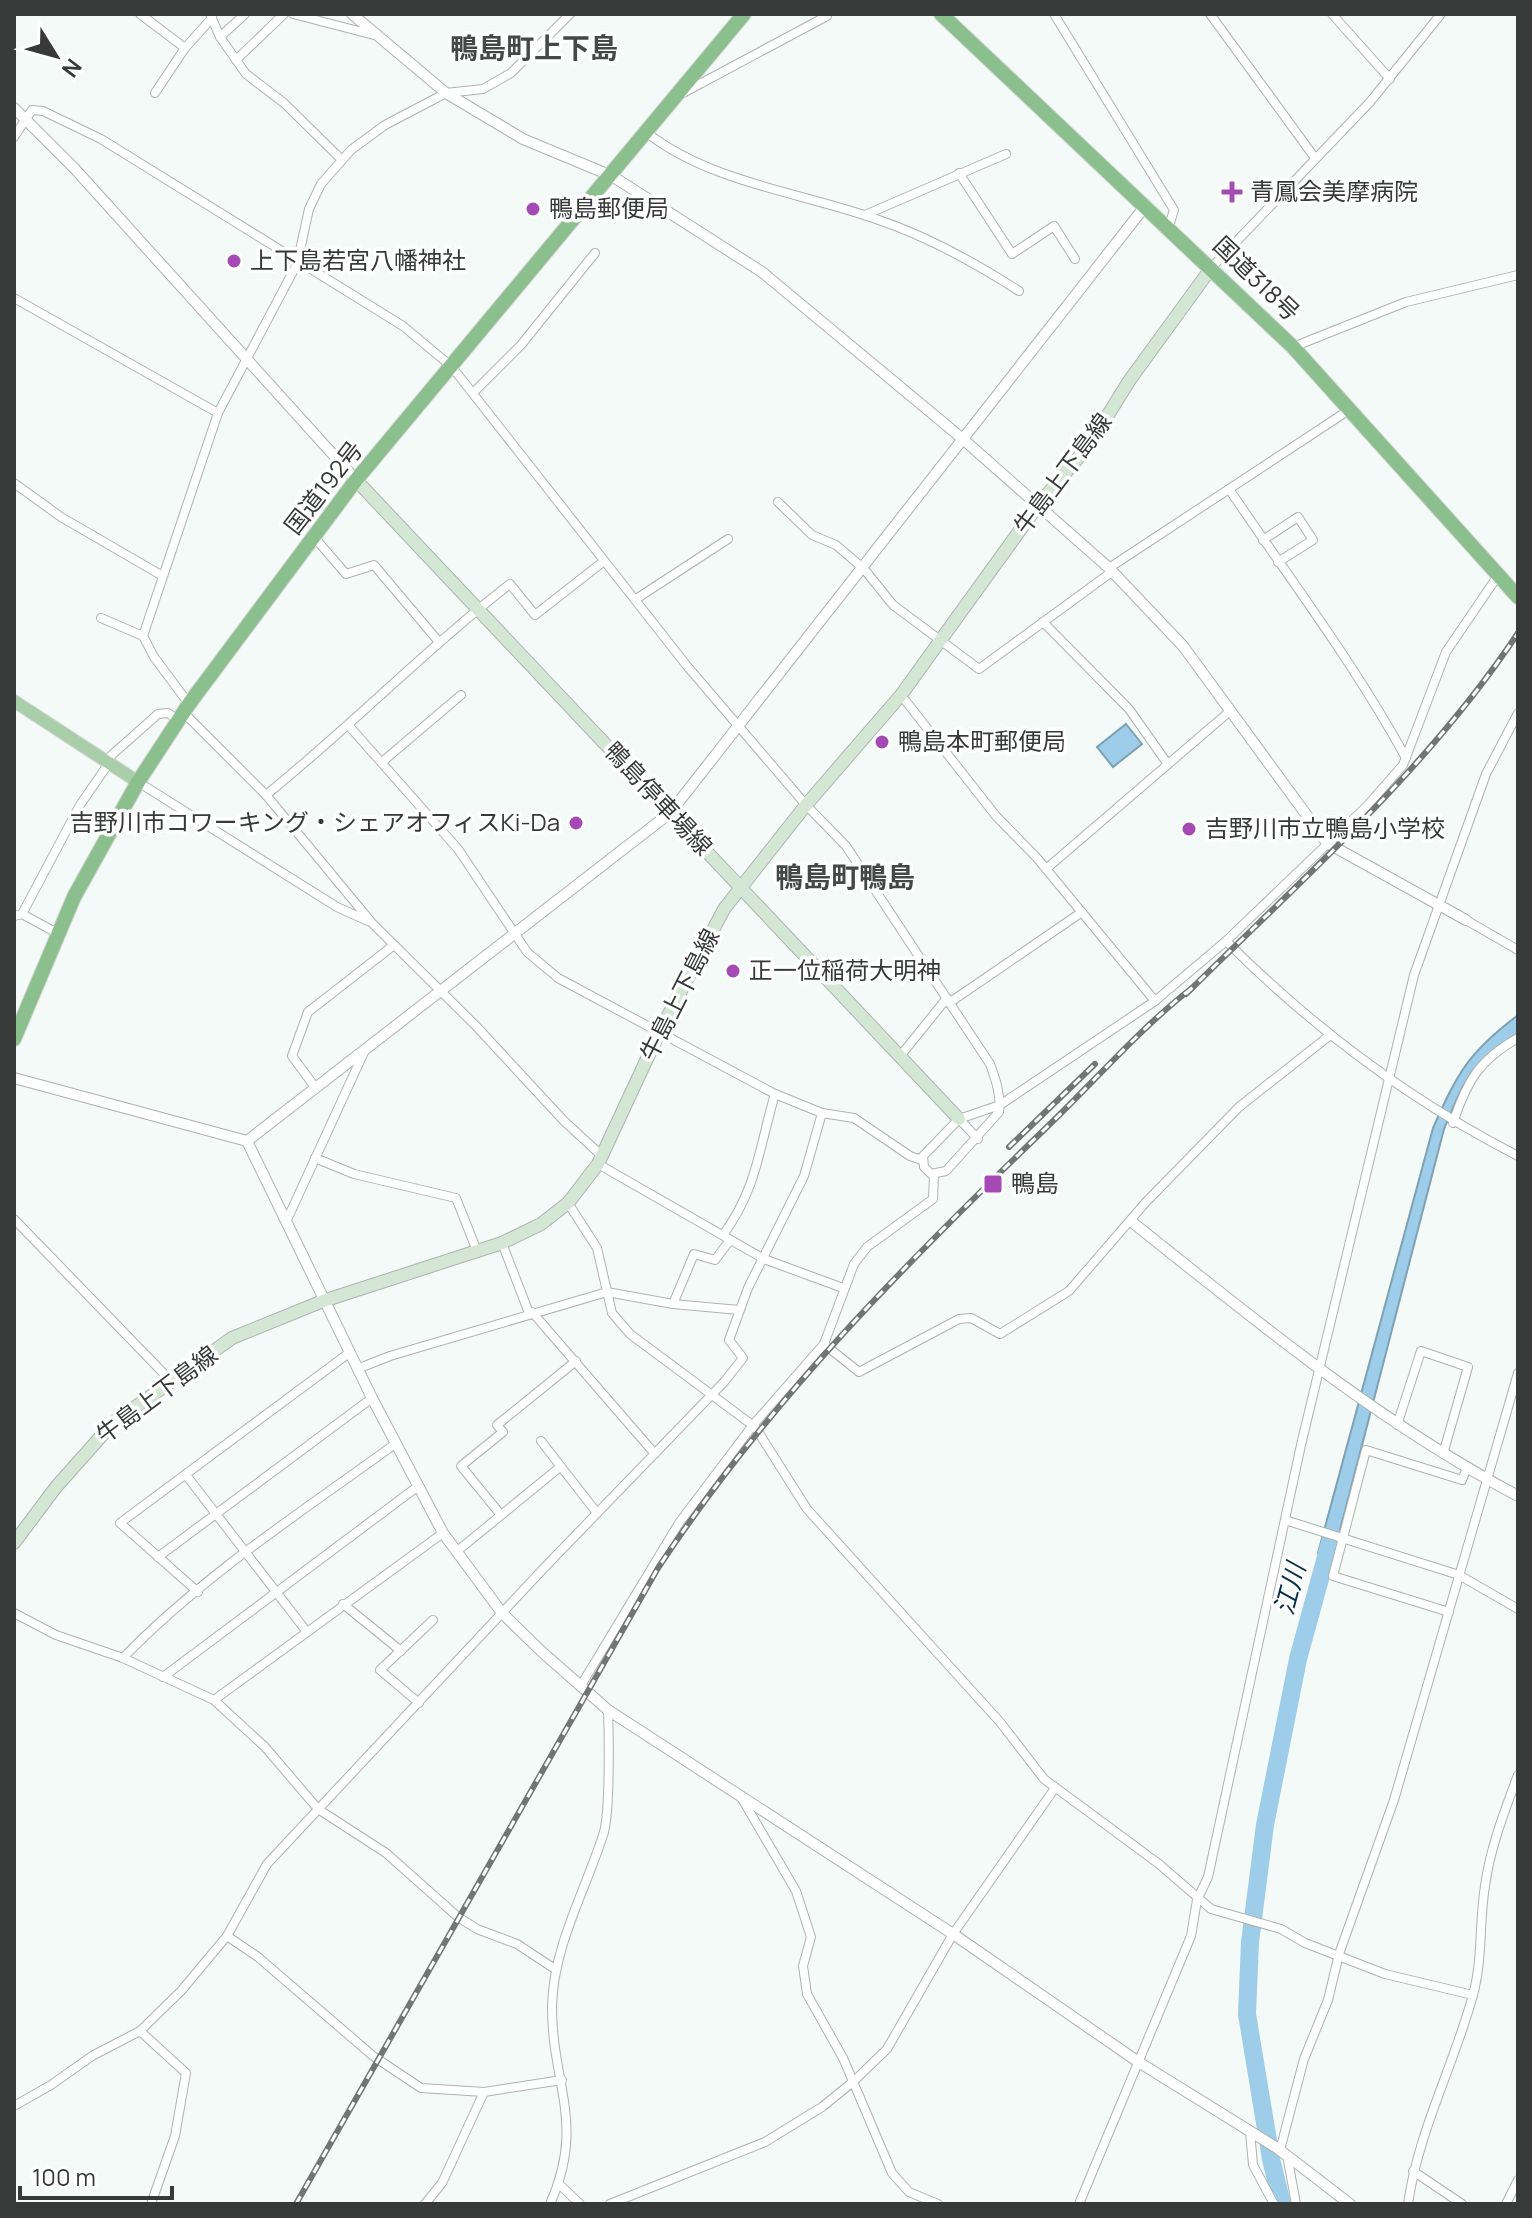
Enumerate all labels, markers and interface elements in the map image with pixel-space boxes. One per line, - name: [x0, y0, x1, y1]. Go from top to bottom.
- north arrow: [16, 16, 96, 96]
- district label: 鴨島町上下島: [450, 28, 618, 66]
- text: N: [55, 53, 89, 83]
- place label: 青鳳会美摩病院: [1250, 174, 1418, 207]
- marker: 青鳳会美摩病院: [1221, 181, 1243, 203]
- place label: 鴨島郵便局: [549, 191, 669, 224]
- marker: 鴨島郵便局: [524, 200, 542, 218]
- street label: 国道318号: [1207, 228, 1308, 328]
- place label: 上下島若宮八幡神社: [250, 243, 466, 276]
- marker: 上下島若宮八幡神社: [225, 252, 243, 270]
- street label: 牛島上下島線: [1005, 406, 1118, 541]
- street label: 国道192号: [276, 434, 370, 541]
- place label: 鴨島本町郵便局: [898, 724, 1066, 757]
- marker: 鴨島本町郵便局: [873, 733, 891, 751]
- street label: 鴨島停車場線: [598, 734, 720, 862]
- place label: 吉野川市コワーキング・シェアオフィスKi-Da: [70, 805, 560, 838]
- place label: 吉野川市立鴨島小学校: [1205, 811, 1445, 844]
- marker: 吉野川市コワーキング・シェアオフィスKi-Da: [567, 814, 585, 832]
- marker: 吉野川市立鴨島小学校: [1180, 820, 1198, 838]
- district label: 鴨島町鴨島: [775, 857, 915, 895]
- street label: 牛島上下島線: [631, 923, 726, 1066]
- place label: 正一位稲荷大明神: [749, 953, 941, 986]
- marker: 正一位稲荷大明神: [724, 962, 742, 980]
- place label: 鴨島: [1011, 1166, 1059, 1199]
- marker: 鴨島: [982, 1173, 1004, 1195]
- street label: 牛島上下島線: [89, 1337, 224, 1450]
- water label: 江川: [1265, 1556, 1314, 1619]
- scale bar: [20, 2150, 172, 2200]
- text: 100 m: [32, 2160, 96, 2193]

